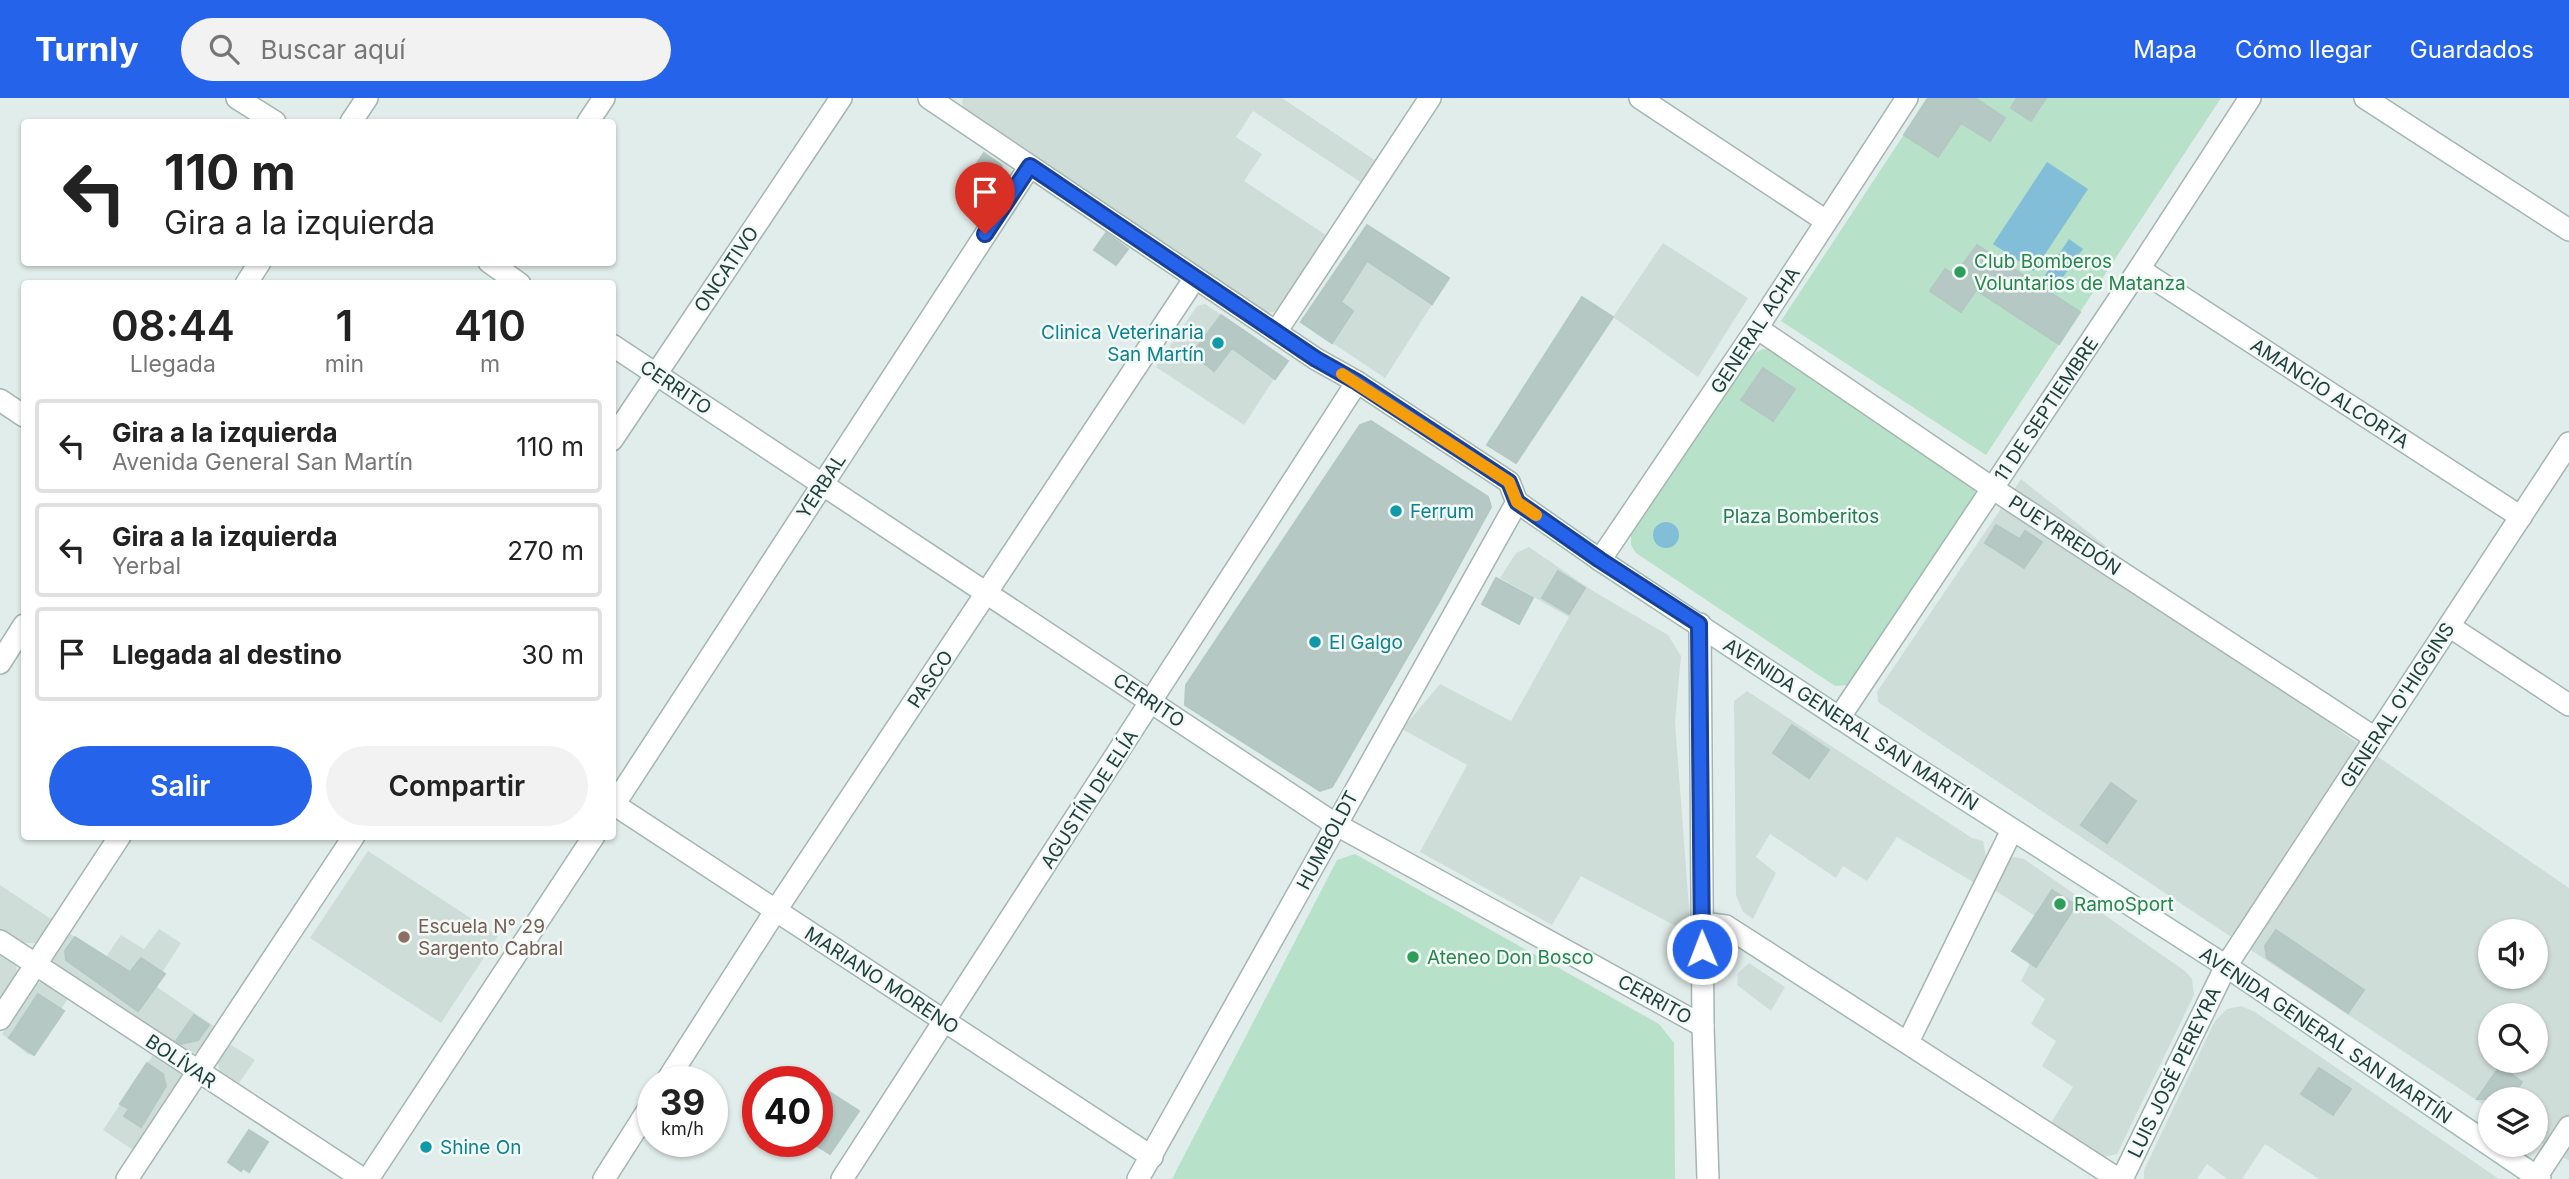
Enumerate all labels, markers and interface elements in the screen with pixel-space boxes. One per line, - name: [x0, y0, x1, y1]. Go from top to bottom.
- search box: [181, 18, 671, 81]
- text: Turnly: [35, 29, 139, 69]
- icon: search: [205, 30, 243, 68]
- text: Buscar aquí: [261, 34, 406, 65]
- text: Mapa: [2133, 35, 2197, 64]
- text: Cómo llegar: [2235, 35, 2372, 64]
- text: Guardados: [2410, 35, 2534, 64]
- text: 110 m: [164, 143, 296, 202]
- icon: left: [49, 147, 140, 238]
- pin: [955, 162, 1015, 234]
- icon: arrive: [966, 173, 1004, 211]
- text: Gira a la izquierda: [164, 203, 435, 242]
- street label: ONCATIVO: [689, 222, 763, 316]
- place label: Club Bomberos Voluntarios de Matanza: [1974, 250, 2186, 295]
- street label: GENERAL ACHA: [1706, 263, 1805, 398]
- marker: Club Bomberos Voluntarios de Matanza: [1952, 264, 1968, 280]
- text: 08:44: [111, 300, 235, 351]
- text: 1: [336, 300, 353, 351]
- text: 410: [454, 300, 526, 351]
- place label: Clinica Veterinaria San Martín: [1041, 321, 1204, 366]
- street label: 11 DE SEPTIEMBRE: [1990, 333, 2103, 486]
- street label: AMANCIO ALCORTA: [2246, 334, 2413, 453]
- marker: Clinica Veterinaria San Martín: [1210, 335, 1226, 351]
- text: Llegada: [130, 350, 216, 378]
- text: min: [325, 350, 364, 378]
- text: m: [480, 350, 500, 378]
- street label: CERRITO: [636, 355, 716, 420]
- text: Gira a la izquierda: [112, 417, 338, 448]
- icon: left: [53, 427, 91, 465]
- text: 110 m: [516, 431, 584, 462]
- text: Avenida General San Martín: [112, 448, 413, 476]
- street label: YERBAL: [792, 449, 851, 523]
- street label: PUEYRREDÓN: [2004, 491, 2125, 580]
- place label: Ferrum: [1410, 500, 1474, 523]
- marker: Ferrum: [1388, 503, 1404, 519]
- park label: Plaza Bomberitos: [1723, 505, 1879, 528]
- text: Gira a la izquierda: [112, 521, 338, 552]
- icon: left: [53, 531, 91, 569]
- text: 270 m: [507, 535, 584, 566]
- text: Yerbal: [112, 552, 181, 580]
- street label: GENERAL O'HIGGINS: [2335, 618, 2459, 792]
- place label: El Galgo: [1329, 631, 1403, 654]
- street label: AVENIDA GENERAL SAN MARTÍN: [1719, 632, 1983, 816]
- marker: El Galgo: [1307, 634, 1323, 650]
- icon: arrive: [53, 635, 91, 673]
- text: Llegada al destino: [112, 639, 342, 670]
- text: 30 m: [521, 639, 584, 670]
- street label: PASCO: [903, 646, 958, 712]
- street label: CERRITO: [1109, 668, 1189, 733]
- street label: AGUSTÍN DE ELÍA: [1035, 725, 1143, 873]
- button: Salir: [49, 746, 312, 826]
- button: Compartir: [326, 746, 588, 826]
- street label: HUMBOLDT: [1292, 787, 1363, 894]
- place label: RamoSport: [2074, 893, 2174, 916]
- marker: RamoSport: [2052, 896, 2068, 912]
- position arrow: [1665, 912, 1739, 986]
- place label: Escuela N° 29 Sargento Cabral: [418, 915, 563, 960]
- map controls: [2478, 919, 2548, 1157]
- button: sound: [2478, 919, 2548, 989]
- street label: MARIANO MORENO: [800, 922, 963, 1039]
- marker: Escuela N° 29 Sargento Cabral: [396, 929, 412, 945]
- street label: AVENIDA GENERAL SAN MARTÍN: [2195, 941, 2457, 1129]
- place label: Ateneo Don Bosco: [1427, 946, 1594, 969]
- marker: Ateneo Don Bosco: [1405, 949, 1421, 965]
- street label: CERRITO: [1614, 970, 1696, 1029]
- street label: LUIS JOSÉ PEREYRA: [2122, 983, 2226, 1161]
- button: search: [2478, 1003, 2548, 1073]
- street label: BOLÍVAR: [141, 1029, 221, 1093]
- speed limit sign: 40: [742, 1066, 833, 1157]
- text: 39: [660, 1081, 705, 1123]
- button: layers: [2478, 1087, 2548, 1157]
- text: km/h: [661, 1118, 704, 1139]
- place label: Shine On: [440, 1136, 521, 1159]
- marker: Shine On: [418, 1139, 434, 1155]

